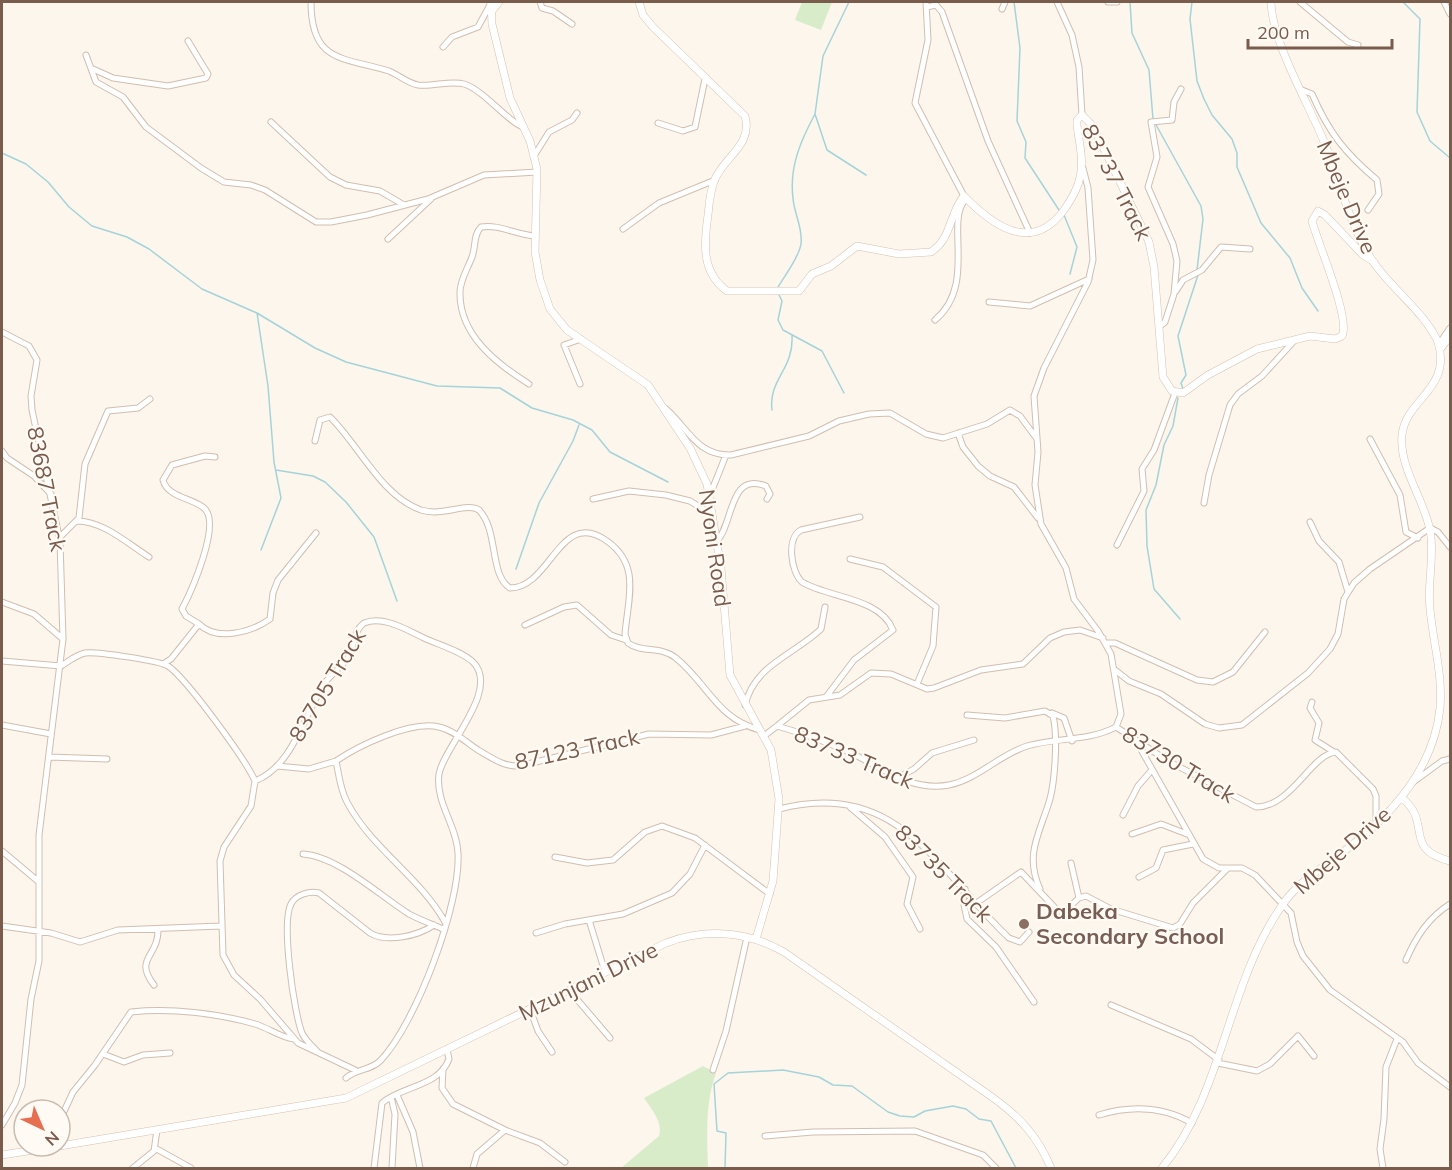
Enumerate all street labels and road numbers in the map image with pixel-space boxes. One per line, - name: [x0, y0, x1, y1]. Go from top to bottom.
- street label: 83737 Track: [1076, 119, 1159, 245]
- street label: Mbeje Drive: [1311, 136, 1383, 258]
- street label: 83687 Track: [21, 424, 73, 554]
- street label: Nyoni Road: [693, 487, 737, 609]
- street label: 83705 Track: [282, 623, 372, 746]
- street label: 83733 Track: [790, 719, 918, 795]
- street label: 83730 Track: [1118, 719, 1241, 809]
- street label: 87123 Track: [512, 722, 642, 776]
- street label: Mbeje Drive: [1287, 800, 1397, 900]
- street label: 83735 Track: [889, 818, 999, 928]
- street label: Mzunjani Drive: [514, 935, 662, 1027]

